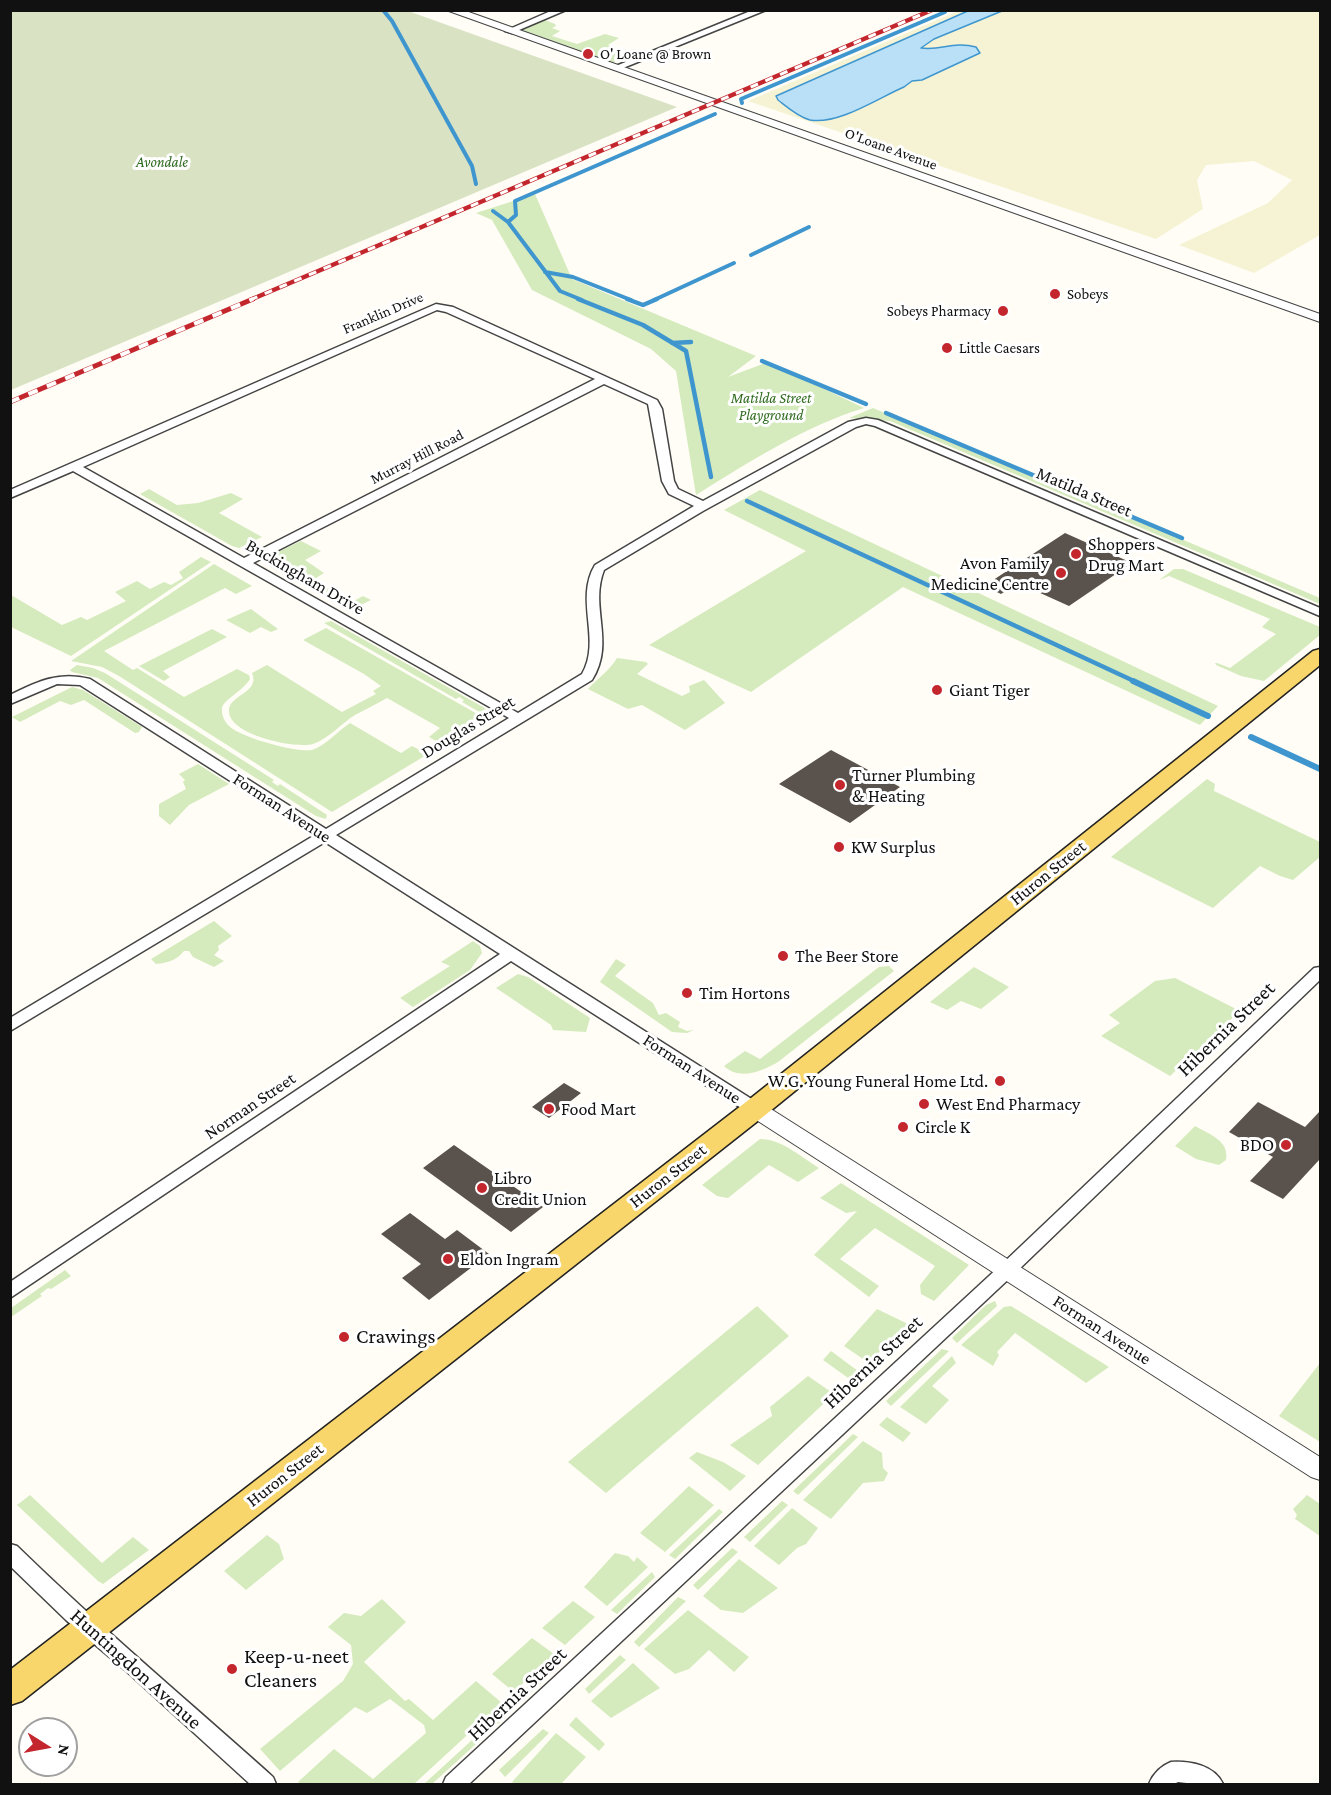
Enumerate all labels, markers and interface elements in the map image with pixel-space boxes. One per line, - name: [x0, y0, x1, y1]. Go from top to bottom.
- place label: O' Loane @ Brown: [600, 45, 711, 63]
- marker: O' Loane @ Brown: [581, 47, 595, 61]
- street label: O'Loane Avenue: [842, 124, 940, 174]
- park label: Avondale: [136, 153, 188, 171]
- place label: Sobeys: [1067, 285, 1108, 303]
- marker: Sobeys: [1048, 287, 1062, 301]
- street label: Franklin Drive: [340, 288, 426, 338]
- place label: Sobeys Pharmacy: [887, 302, 991, 320]
- marker: Sobeys Pharmacy: [996, 304, 1010, 318]
- place label: Little Caesars: [959, 339, 1040, 357]
- marker: Little Caesars: [940, 341, 954, 355]
- park label: Matilda Street Playground: [731, 389, 811, 424]
- street label: Murray Hill Road: [367, 426, 467, 488]
- street label: Matilda Street: [1033, 462, 1135, 522]
- place label: Shoppers Drug Mart: [1088, 533, 1164, 576]
- street label: Buckingham Drive: [242, 534, 368, 620]
- marker: Shoppers Drug Mart: [1069, 547, 1083, 561]
- place label: Avon Family Medicine Centre: [931, 552, 1049, 594]
- marker: Avon Family Medicine Centre: [1054, 566, 1068, 580]
- place label: Giant Tiger: [949, 679, 1030, 701]
- marker: Giant Tiger: [930, 683, 944, 697]
- street label: Douglas Street: [418, 691, 518, 763]
- place label: Turner Plumbing & Heating: [852, 764, 975, 806]
- street label: Forman Avenue: [229, 768, 335, 848]
- marker: Turner Plumbing & Heating: [833, 778, 847, 792]
- place label: KW Surplus: [851, 836, 936, 858]
- street label: Huron Street: [1006, 836, 1090, 910]
- marker: KW Surplus: [832, 840, 846, 854]
- place label: The Beer Store: [795, 945, 898, 967]
- marker: The Beer Store: [776, 949, 790, 963]
- street label: Hibernia Street: [1172, 976, 1280, 1082]
- place label: Tim Hortons: [699, 982, 790, 1004]
- marker: Tim Hortons: [680, 986, 694, 1000]
- street label: Forman Avenue: [639, 1029, 745, 1109]
- street label: Norman Street: [200, 1068, 300, 1144]
- place label: W.G. Young Funeral Home Ltd.: [768, 1070, 988, 1092]
- marker: W.G. Young Funeral Home Ltd.: [993, 1074, 1007, 1088]
- place label: West End Pharmacy: [936, 1093, 1080, 1115]
- marker: West End Pharmacy: [917, 1097, 931, 1111]
- place label: Food Mart: [561, 1098, 636, 1120]
- marker: Food Mart: [542, 1102, 556, 1116]
- place label: Circle K: [915, 1116, 970, 1138]
- marker: Circle K: [896, 1120, 910, 1134]
- place label: BDO: [1240, 1134, 1274, 1156]
- marker: BDO: [1279, 1138, 1293, 1152]
- street label: Huron Street: [625, 1139, 711, 1213]
- place label: Libro Credit Union: [494, 1167, 587, 1210]
- marker: Libro Credit Union: [475, 1181, 489, 1195]
- place label: Eldon Ingram: [460, 1248, 559, 1270]
- marker: Eldon Ingram: [441, 1252, 455, 1266]
- street label: Forman Avenue: [1049, 1290, 1155, 1370]
- street label: Hibernia Street: [818, 1310, 928, 1414]
- place label: Crawings: [356, 1324, 436, 1350]
- marker: Crawings: [337, 1330, 351, 1344]
- street label: Huron Street: [242, 1438, 328, 1512]
- street label: Huntingdon Avenue: [65, 1603, 207, 1735]
- street label: Hibernia Street: [462, 1642, 572, 1746]
- place label: Keep-u-neet Cleaners: [244, 1644, 349, 1694]
- marker: Keep-u-neet Cleaners: [225, 1662, 239, 1676]
- north arrow: [18, 1717, 78, 1777]
- text: N: [55, 1743, 74, 1757]

